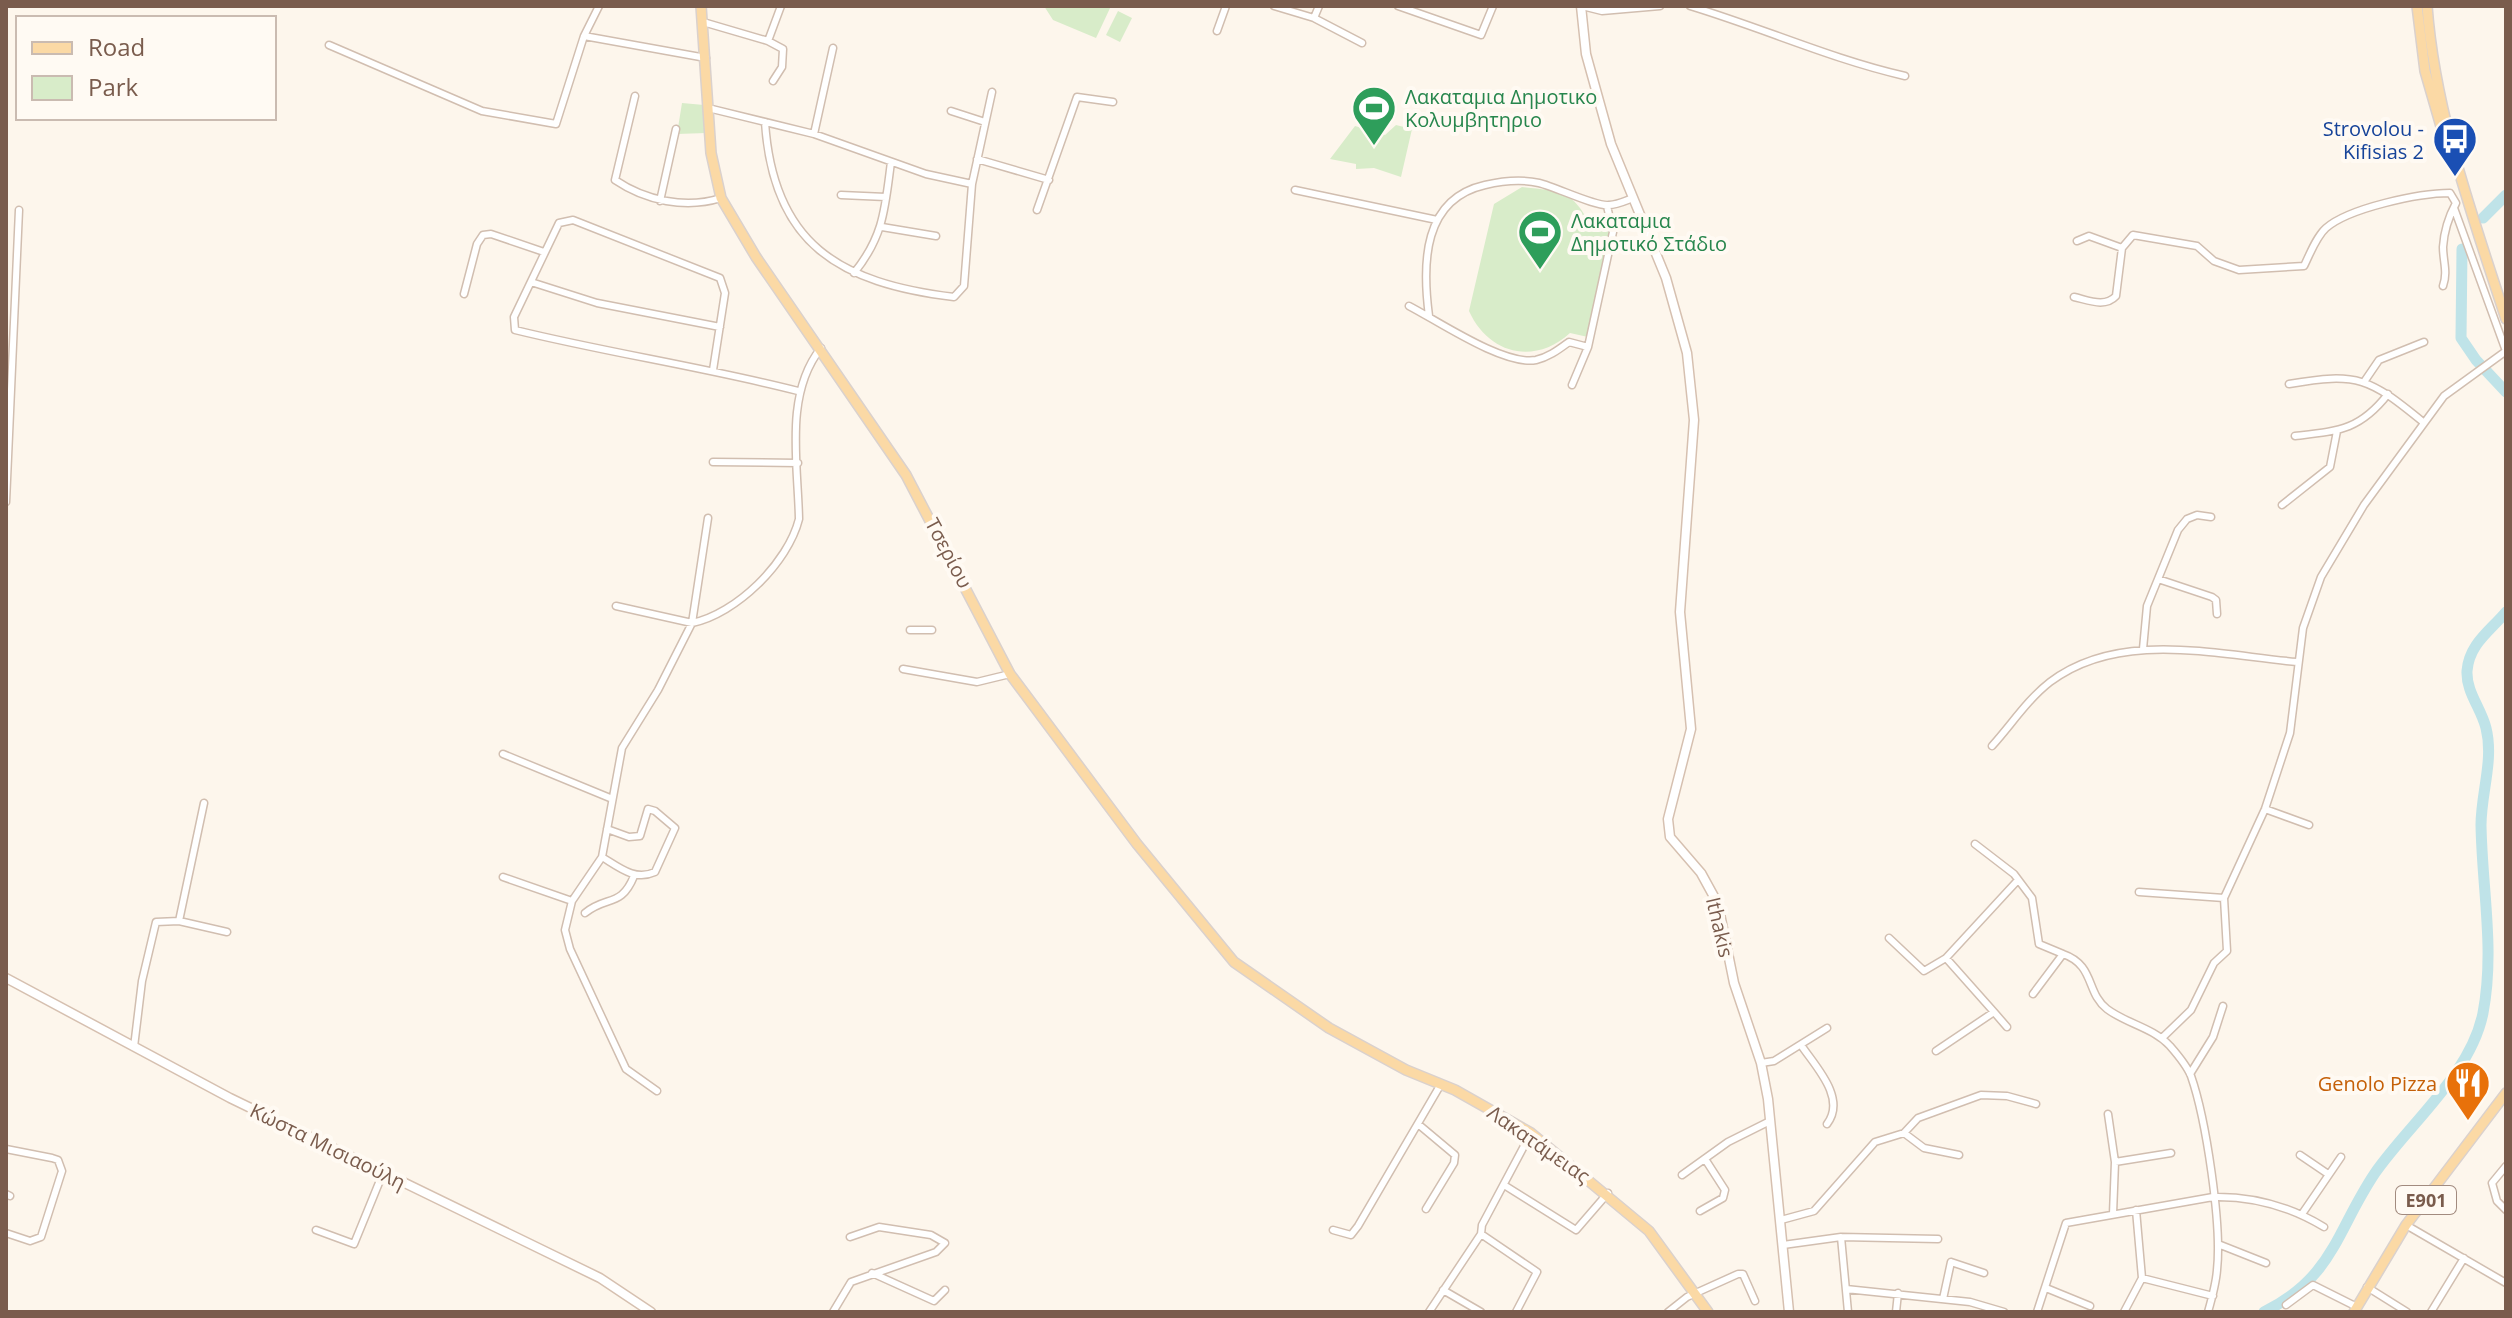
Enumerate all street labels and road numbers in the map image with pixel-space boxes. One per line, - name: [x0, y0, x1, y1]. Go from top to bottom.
- street label: Τσερίου: [919, 513, 979, 593]
- street label: Ithakis: [1700, 894, 1740, 960]
- street label: Κώστα Μισιαούλη: [246, 1097, 410, 1195]
- street label: Λακατάμειας: [1482, 1099, 1596, 1189]
- road number: E901: [2396, 1186, 2456, 1214]

